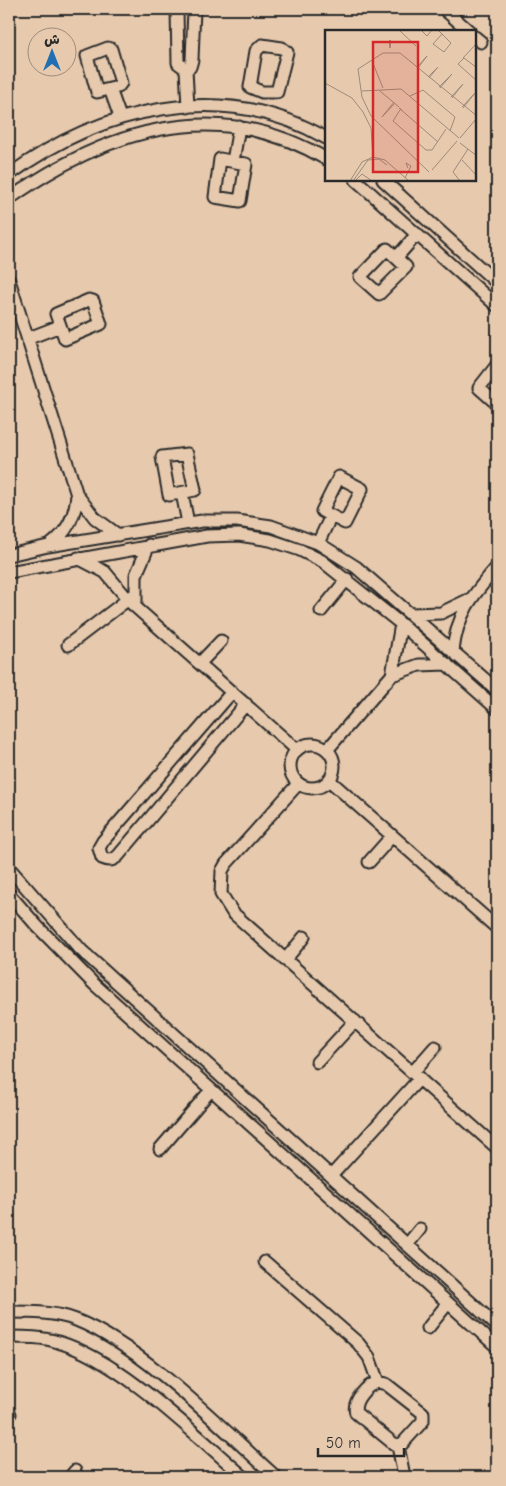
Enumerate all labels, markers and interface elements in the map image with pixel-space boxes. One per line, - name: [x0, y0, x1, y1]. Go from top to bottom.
- north arrow: [28, 28, 78, 78]
- inset map: [325, 30, 476, 181]
- text: ش: [44, 31, 60, 48]
- scale bar: [318, 1426, 405, 1458]
- text: 50 m: [326, 1434, 361, 1452]

